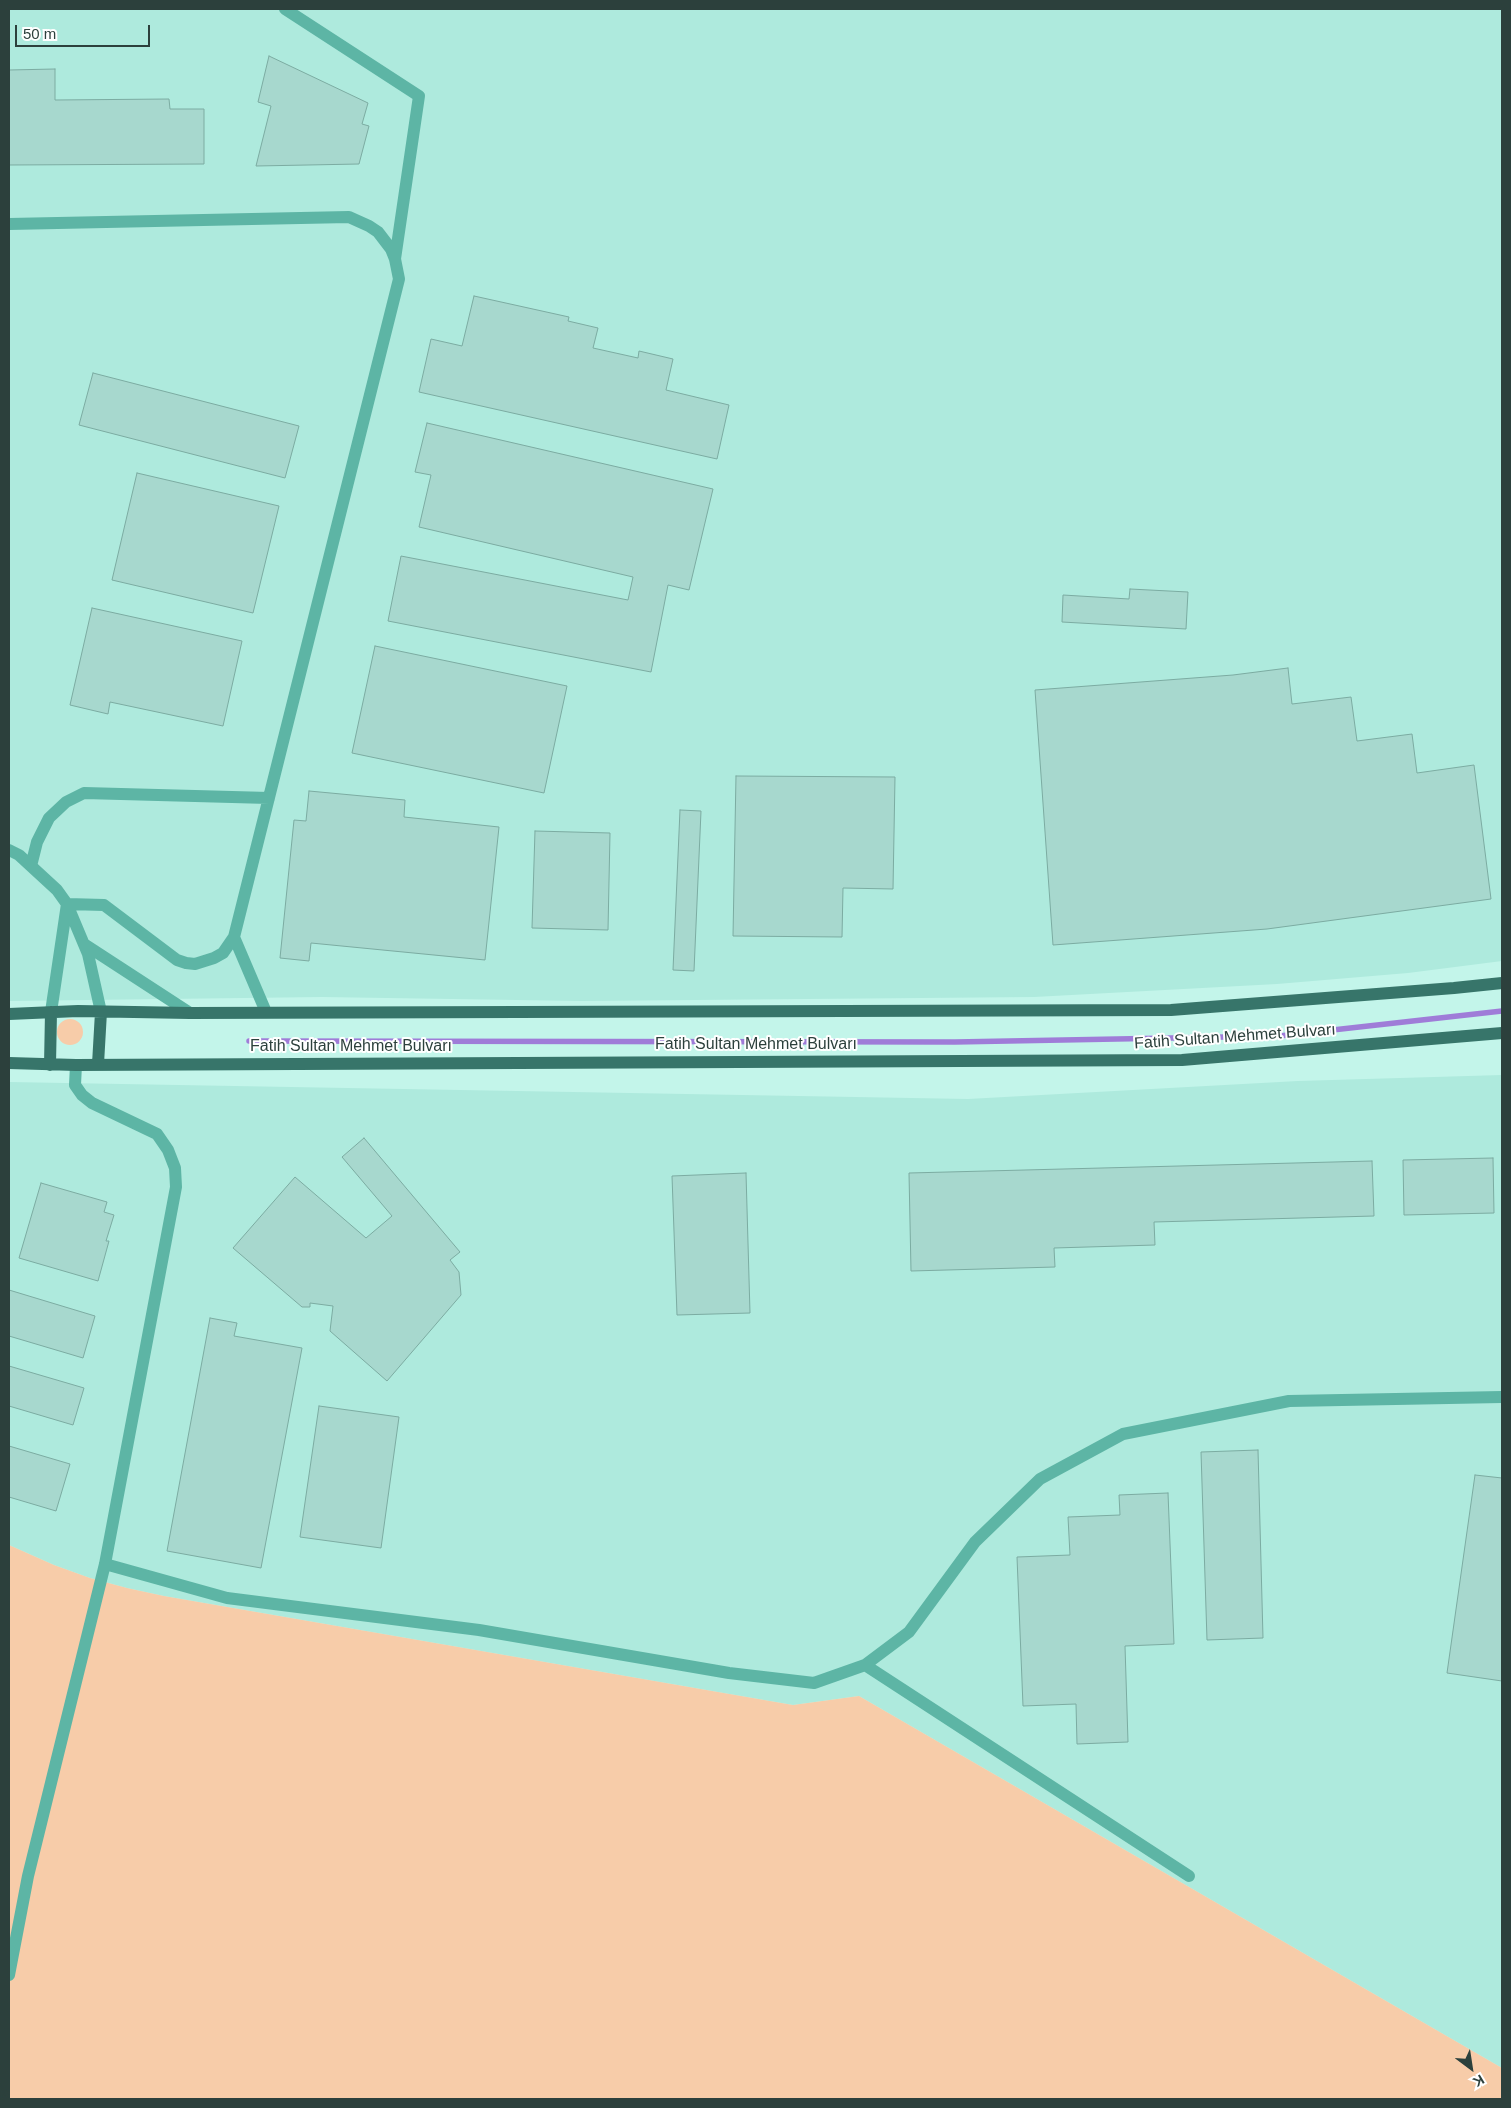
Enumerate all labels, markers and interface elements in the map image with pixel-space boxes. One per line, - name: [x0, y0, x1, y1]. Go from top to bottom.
- scale bar: [18, 15, 152, 47]
- text: 50 m: [23, 25, 56, 42]
- street label: Fatih Sultan Mehmet Bulvarı: [1134, 1020, 1336, 1054]
- street label: Fatih Sultan Mehmet Bulvarı: [655, 1035, 857, 1055]
- street label: Fatih Sultan Mehmet Bulvarı: [250, 1037, 452, 1057]
- north arrow: [1446, 2043, 1496, 2093]
- text: K: [1470, 2071, 1487, 2090]

